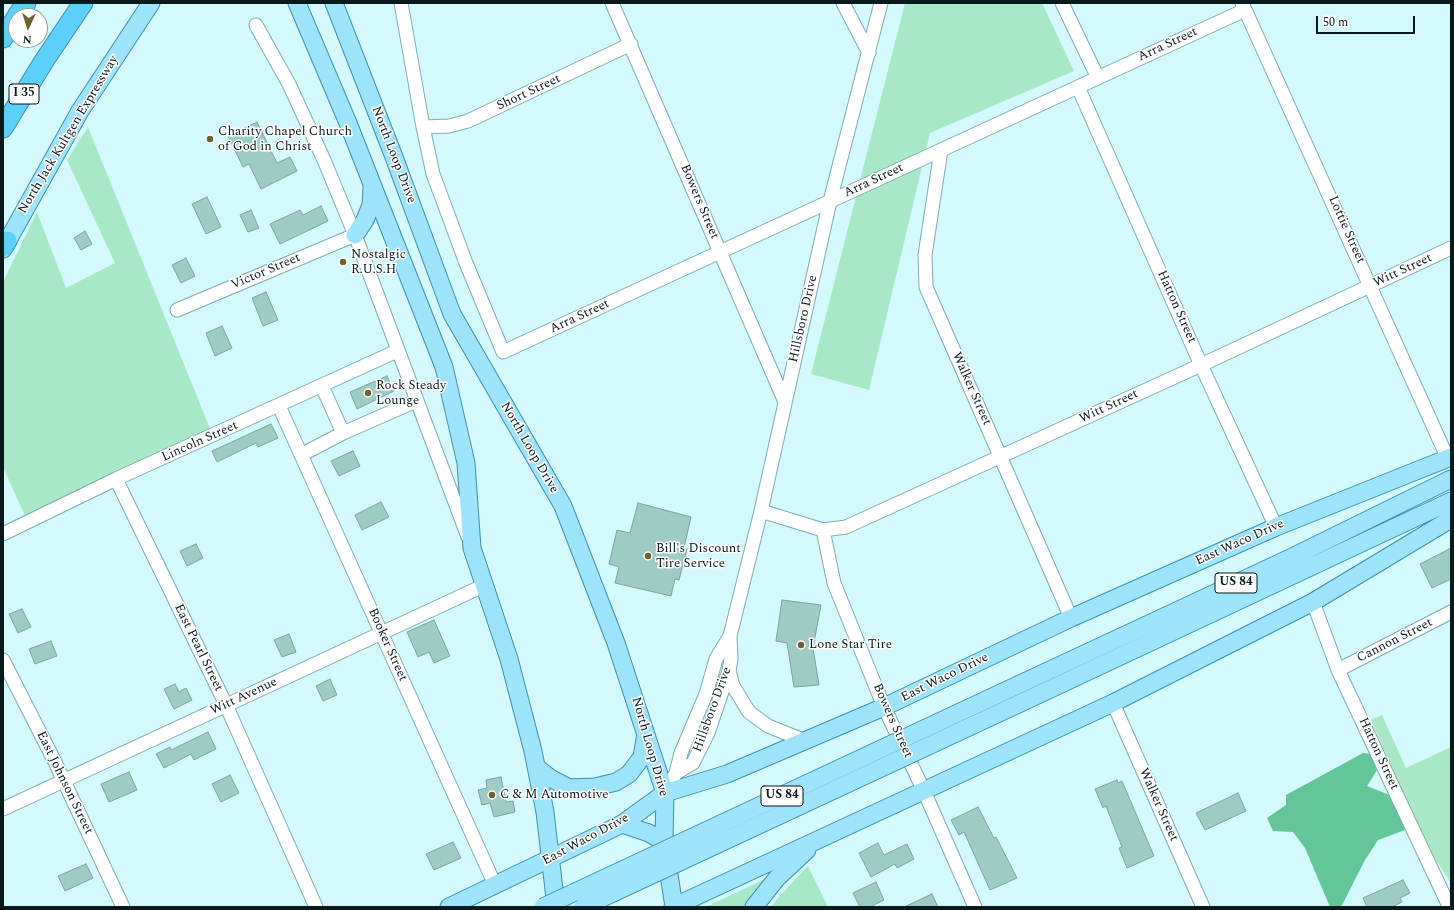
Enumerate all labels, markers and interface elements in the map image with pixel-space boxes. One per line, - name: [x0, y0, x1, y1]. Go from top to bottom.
- north arrow: [8, 8, 48, 48]
- scale bar: [1318, 8, 1417, 34]
- text: 50 m: [1323, 13, 1348, 32]
- street label: Arra Street: [1136, 24, 1200, 66]
- text: N: [22, 31, 32, 48]
- street label: North Jack Kultgen Expressway: [16, 53, 122, 217]
- street label: Short Street: [495, 71, 563, 115]
- road number: I 35: [9, 84, 39, 104]
- street label: North Loop Drive: [367, 104, 419, 206]
- place label: Charity Chapel Church of God in Christ: [218, 124, 352, 155]
- marker: Charity Chapel Church of God in Christ: [205, 134, 215, 144]
- street label: Arra Street: [842, 160, 906, 202]
- street label: Bowers Street: [676, 162, 722, 242]
- street label: Lottie Street: [1324, 194, 1368, 266]
- place label: Nostalgic R.U.S.H: [351, 247, 406, 278]
- street label: Victor Street: [229, 250, 303, 294]
- street label: Witt Street: [1371, 251, 1435, 291]
- marker: Nostalgic R.U.S.H: [338, 257, 348, 267]
- street label: Hatton Street: [1153, 268, 1199, 346]
- street label: Hillsboro Drive: [786, 274, 822, 364]
- street label: Arra Street: [548, 296, 612, 338]
- street label: Walker Street: [948, 350, 994, 428]
- place label: Rock Steady Lounge: [376, 378, 446, 409]
- street label: Witt Street: [1077, 387, 1141, 427]
- marker: Rock Steady Lounge: [363, 388, 373, 398]
- street label: North Loop Drive: [497, 400, 561, 496]
- street label: Lincoln Street: [159, 418, 241, 466]
- street label: East Waco Drive: [1193, 516, 1287, 570]
- place label: Bill's Discount Tire Service: [656, 541, 741, 572]
- marker: Bill's Discount Tire Service: [643, 551, 653, 561]
- road number: US 84: [1215, 573, 1257, 593]
- street label: East Pearl Street: [170, 602, 226, 694]
- street label: Booker Street: [364, 606, 410, 684]
- street label: Cannon Street: [1355, 615, 1435, 667]
- place label: Lone Star Tire: [809, 637, 892, 653]
- marker: Lone Star Tire: [796, 640, 806, 650]
- street label: East Waco Drive: [899, 650, 991, 706]
- street label: Hillsboro Drive: [690, 665, 736, 755]
- street label: Witt Avenue: [208, 675, 280, 719]
- street label: Bowers Street: [869, 681, 915, 761]
- street label: North Loop Drive: [627, 695, 671, 799]
- street label: Hatton Street: [1354, 715, 1402, 793]
- street label: East Johnson Street: [32, 729, 96, 837]
- street label: Walker Street: [1135, 766, 1181, 844]
- road number: US 84: [761, 786, 803, 806]
- place label: C & M Automotive: [500, 787, 608, 803]
- marker: C & M Automotive: [487, 790, 497, 800]
- street label: East Waco Drive: [540, 811, 632, 869]

